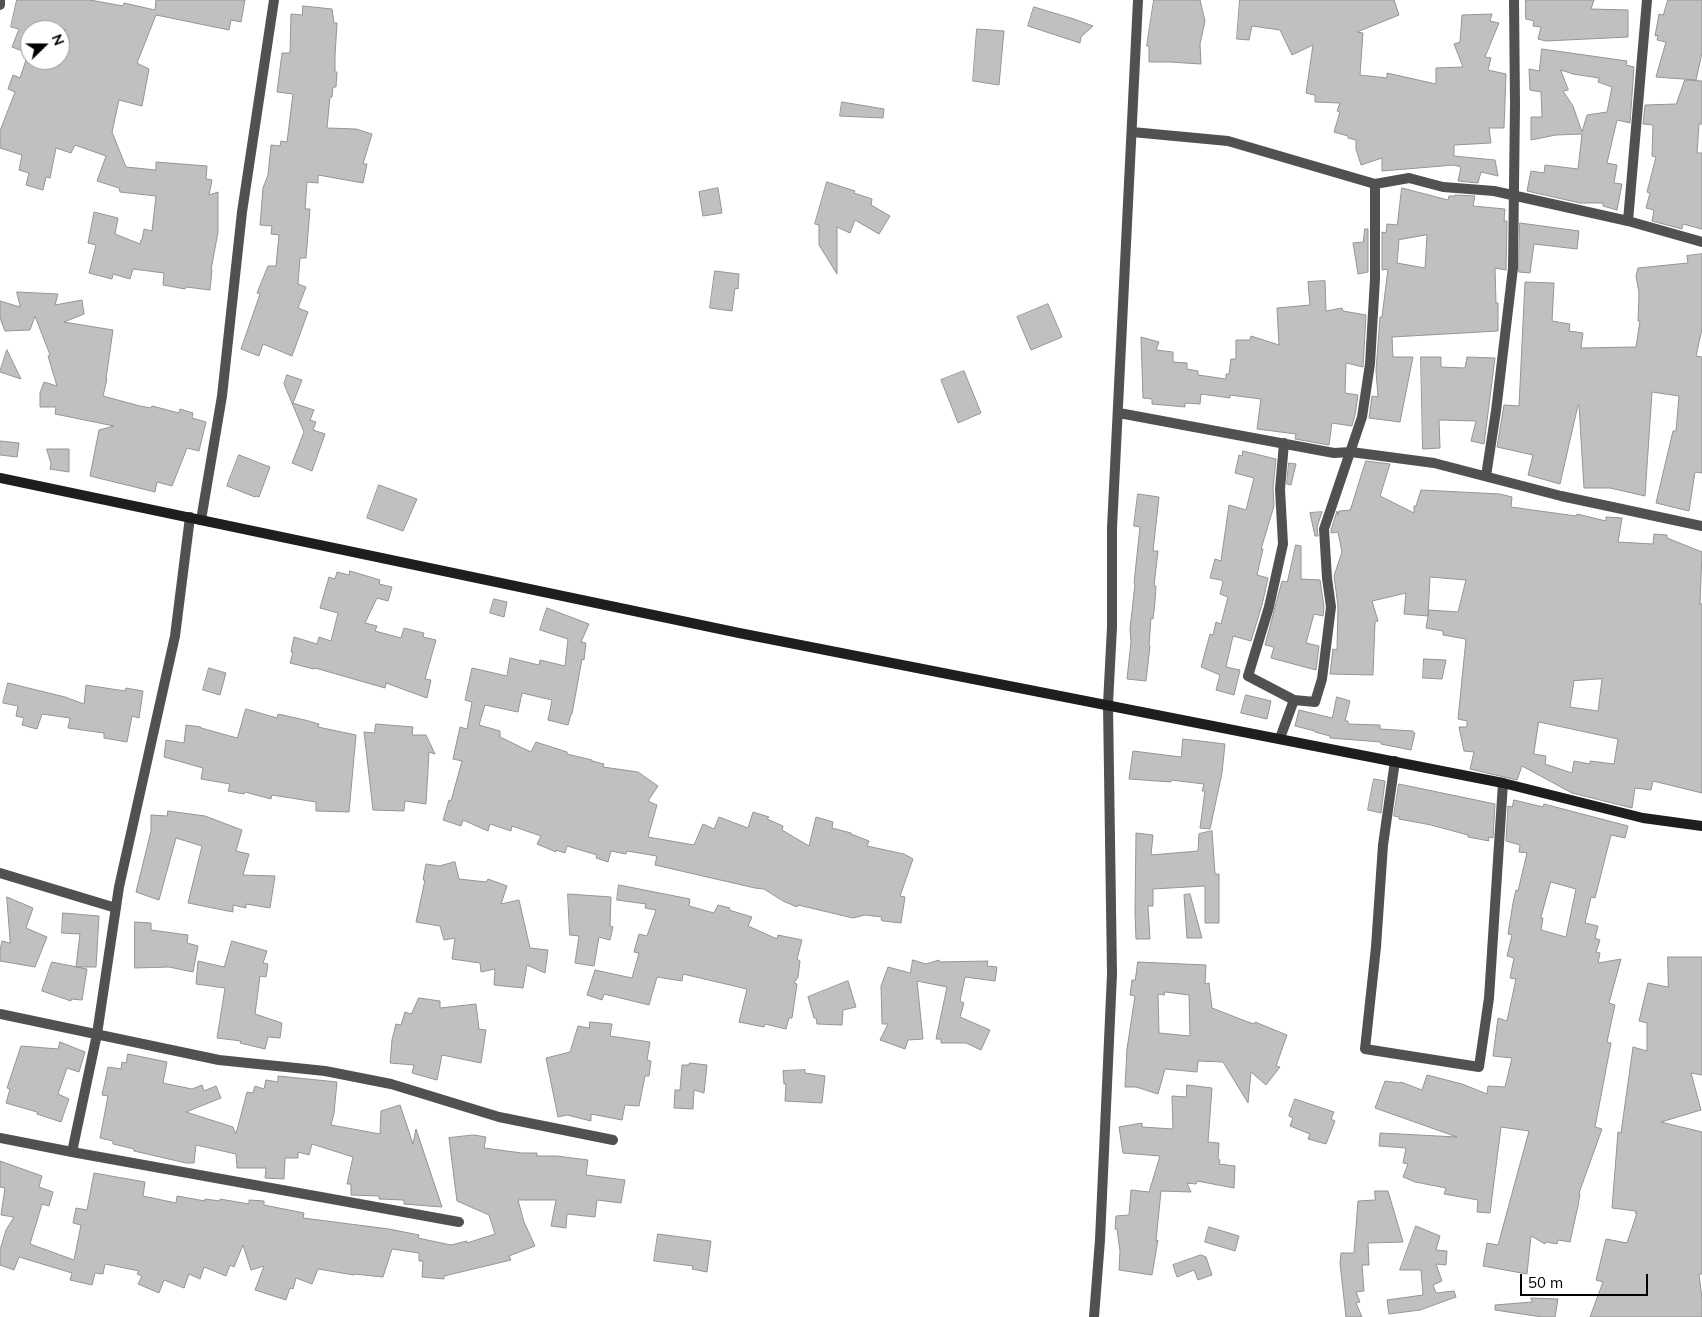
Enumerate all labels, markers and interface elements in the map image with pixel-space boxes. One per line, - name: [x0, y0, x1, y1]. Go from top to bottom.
- north arrow: [20, 20, 70, 70]
- text: N: [48, 31, 68, 48]
- scale bar: [1522, 1264, 1650, 1296]
- text: 50 m: [1528, 1273, 1563, 1292]

